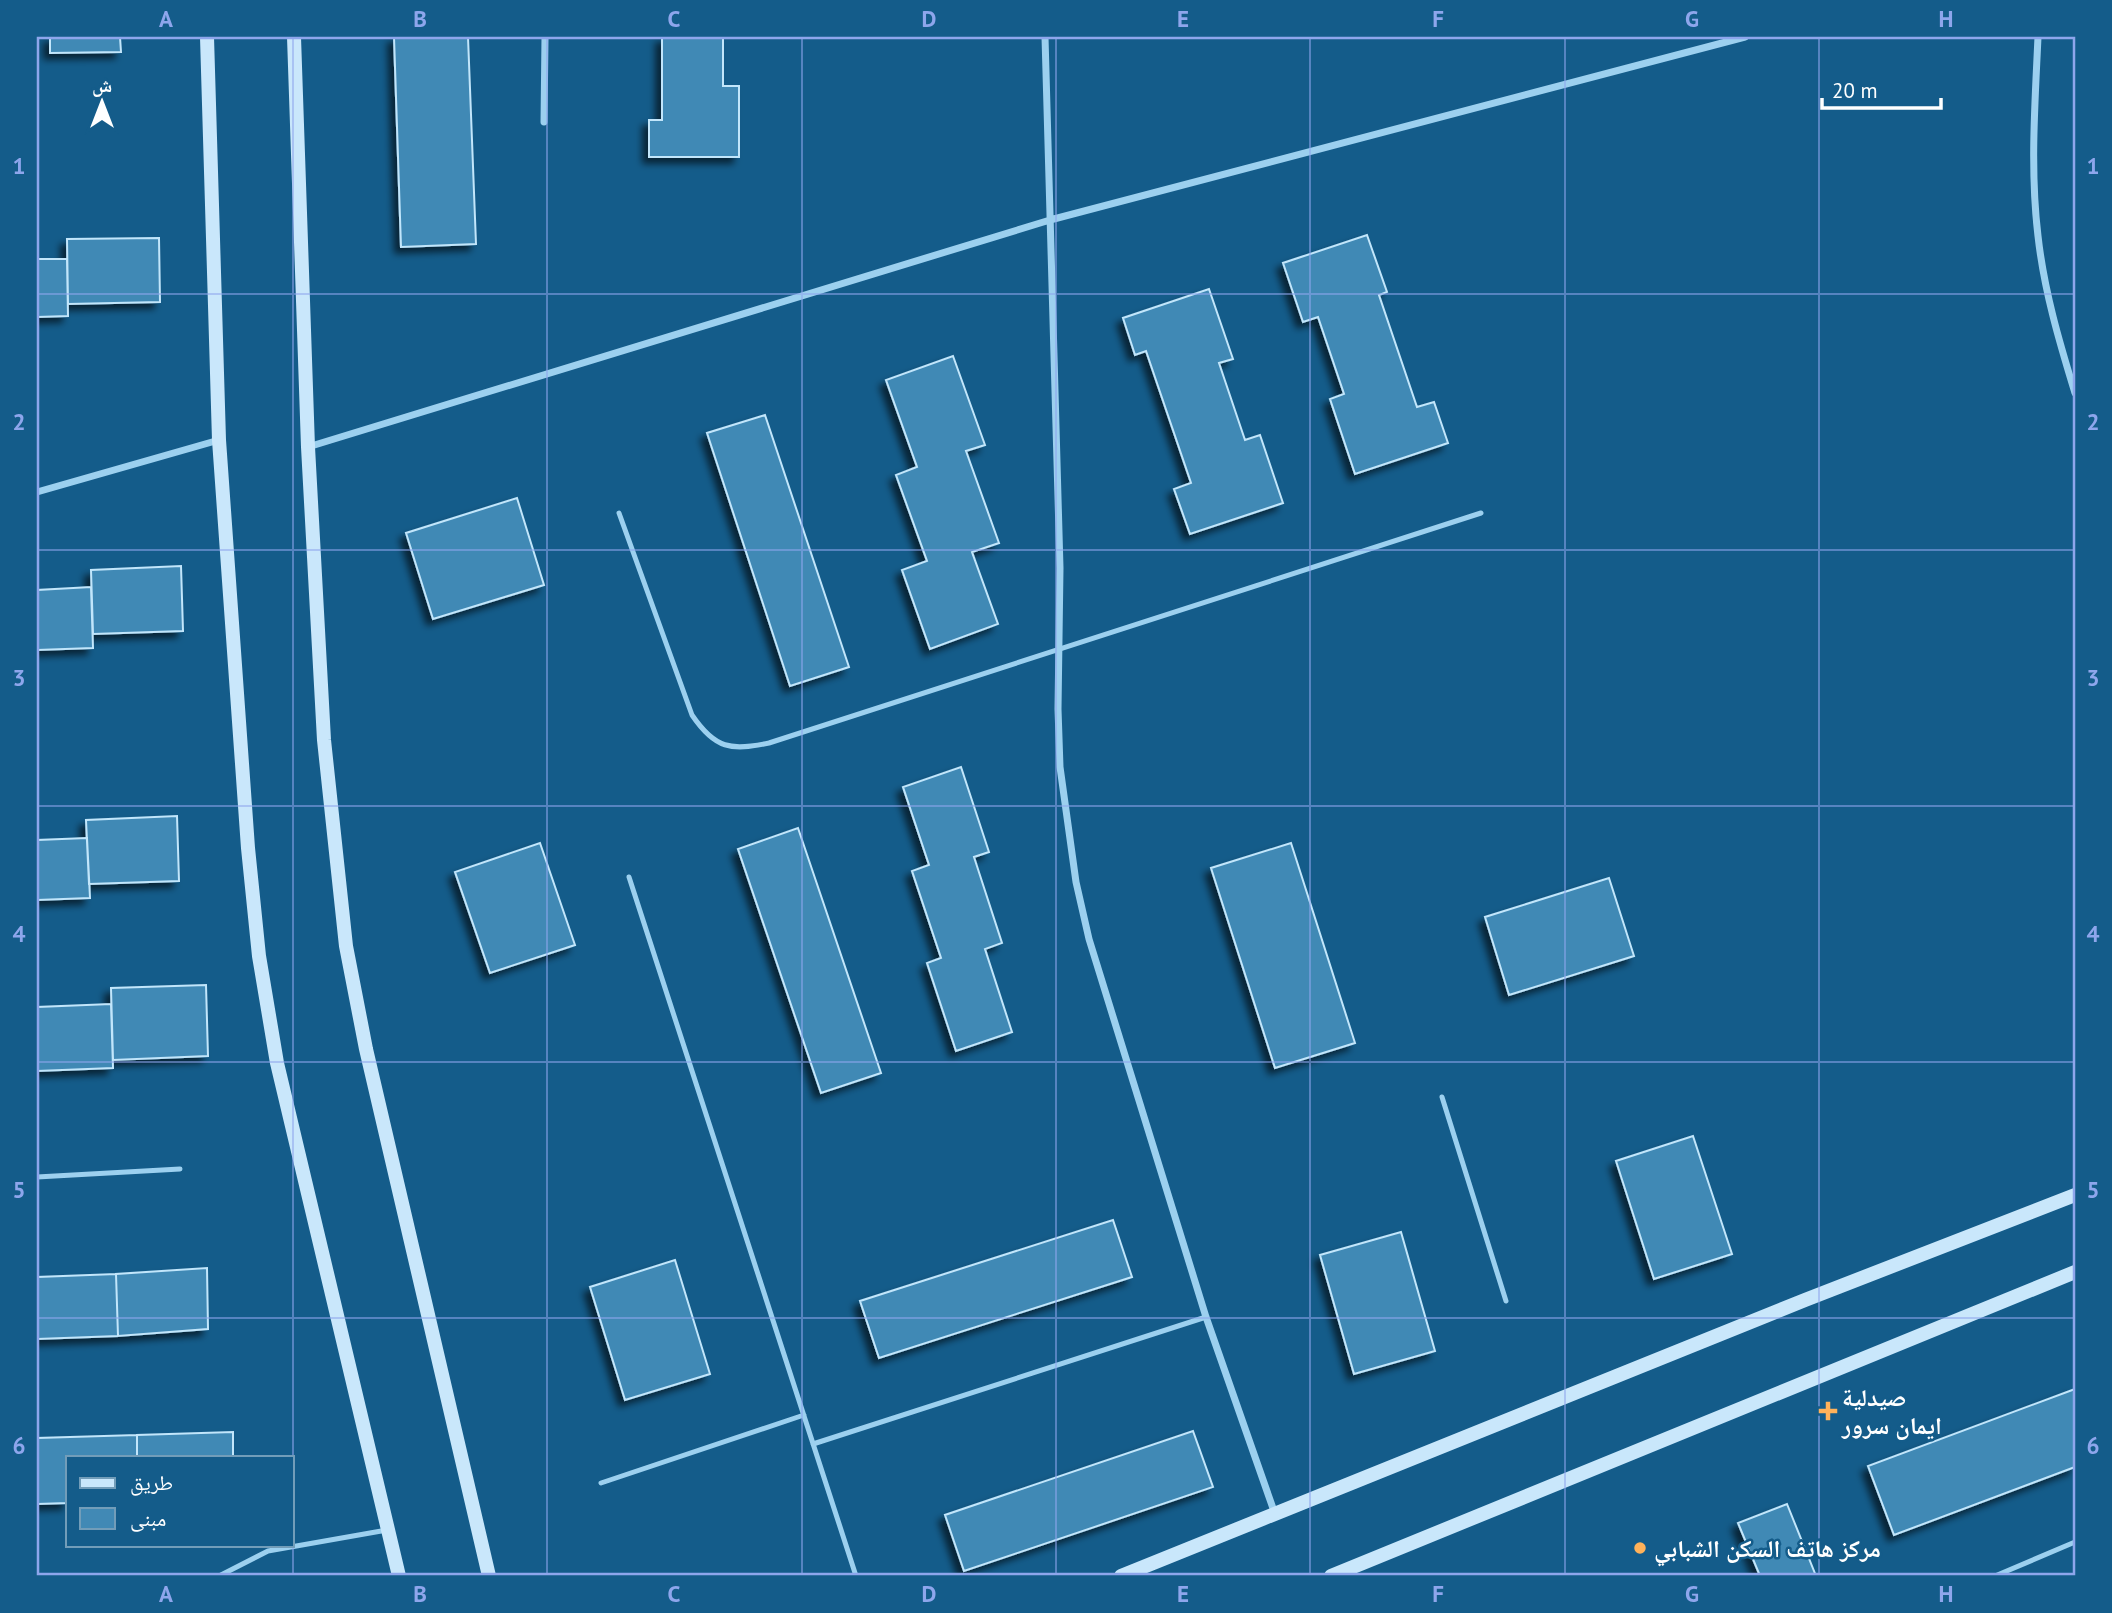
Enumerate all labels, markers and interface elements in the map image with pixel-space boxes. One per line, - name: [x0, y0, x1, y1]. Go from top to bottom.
- text: A: [159, 4, 173, 33]
- text: B: [413, 4, 427, 33]
- text: C: [668, 4, 681, 33]
- text: D: [922, 4, 936, 33]
- text: E: [1177, 4, 1189, 33]
- text: F: [1432, 4, 1444, 33]
- text: G: [1685, 4, 1699, 33]
- text: H: [1939, 4, 1953, 33]
- north arrow: [66, 66, 136, 136]
- scale bar: [1822, 66, 1940, 110]
- text: ش: [92, 73, 112, 97]
- text: 20 m: [1832, 77, 1878, 104]
- text: 1: [12, 151, 26, 180]
- text: 1: [2086, 151, 2100, 180]
- text: 2: [12, 407, 26, 436]
- text: 2: [2086, 407, 2100, 436]
- text: 3: [12, 663, 26, 692]
- text: 3: [2086, 663, 2100, 692]
- text: 4: [12, 919, 26, 948]
- text: 4: [2086, 919, 2100, 948]
- text: 5: [12, 1175, 26, 1204]
- text: 5: [2086, 1175, 2100, 1204]
- place label: صيدلية ايمان سرور: [1841, 1382, 1942, 1441]
- marker: صيدلية ايمان سرور: [1820, 1403, 1836, 1419]
- text: 6: [12, 1431, 26, 1460]
- text: 6: [2086, 1431, 2100, 1460]
- legend: [66, 1456, 294, 1546]
- text: طريق: [130, 1469, 173, 1496]
- text: مبنى: [130, 1505, 166, 1532]
- place label: مركز هاتف السكن الشبابي: [1654, 1533, 1881, 1567]
- marker: مركز هاتف السكن الشبابي: [1632, 1540, 1648, 1556]
- text: A: [159, 1579, 173, 1608]
- text: B: [413, 1579, 427, 1608]
- text: C: [668, 1579, 681, 1608]
- text: D: [922, 1579, 936, 1608]
- text: E: [1177, 1579, 1189, 1608]
- text: F: [1432, 1579, 1444, 1608]
- text: G: [1685, 1579, 1699, 1608]
- text: H: [1939, 1579, 1953, 1608]

